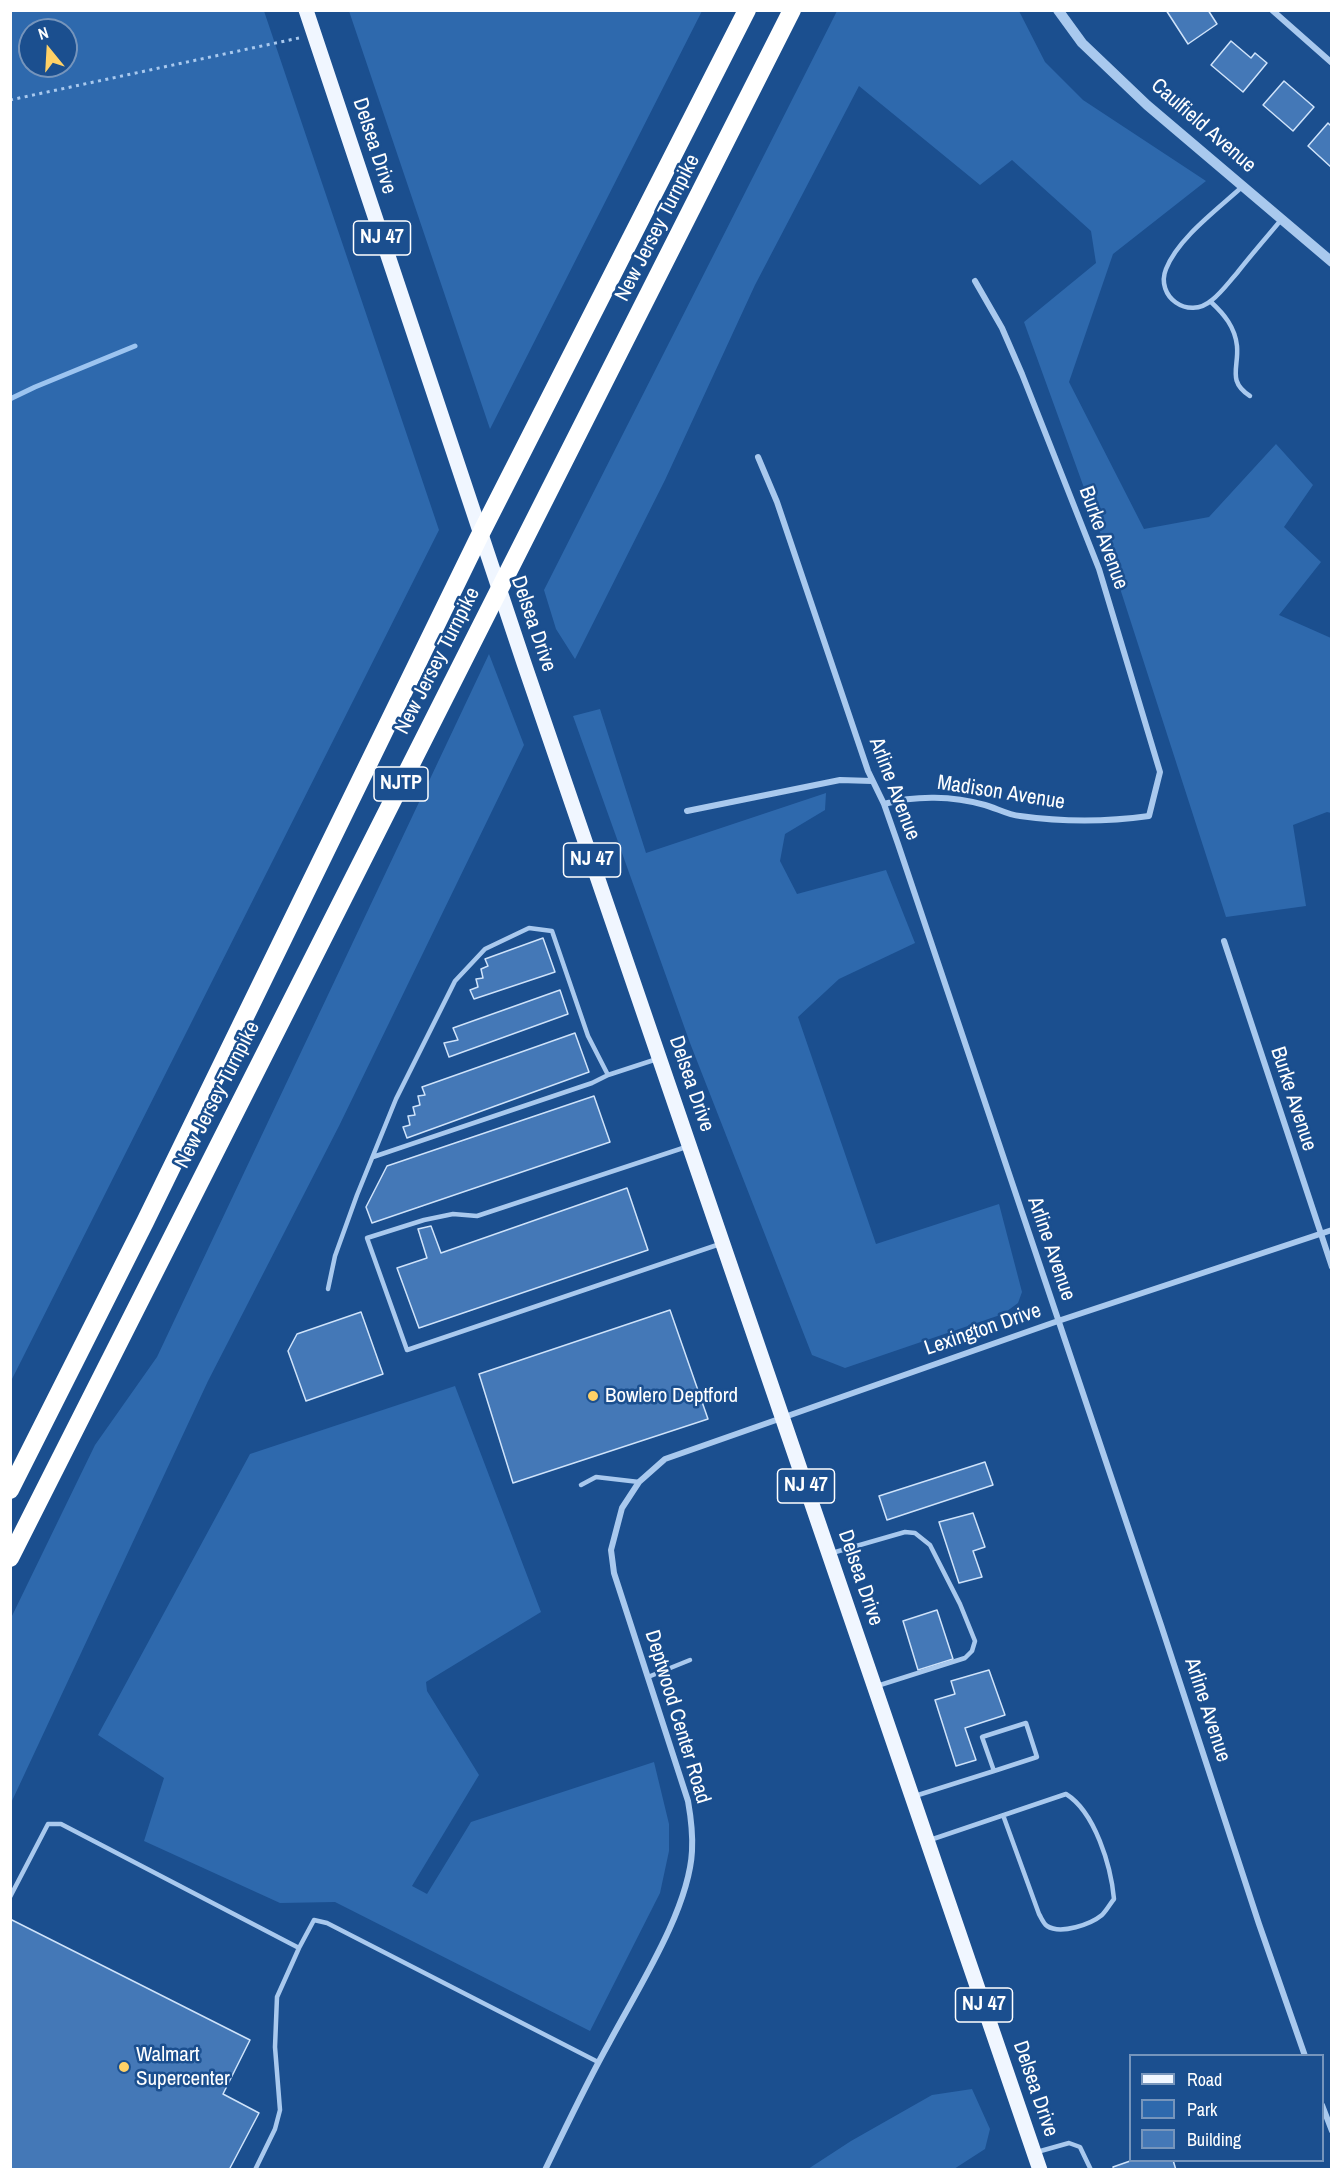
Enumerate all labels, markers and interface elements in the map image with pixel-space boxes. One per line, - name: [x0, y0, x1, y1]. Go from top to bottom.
- north arrow: [18, 18, 78, 78]
- text: N: [35, 21, 51, 45]
- street label: Caulfield Avenue: [1145, 74, 1261, 178]
- street label: Delsea Drive: [347, 95, 401, 197]
- street label: New Jersey Turnpike: [610, 150, 706, 306]
- road number: NJ 47: [354, 221, 410, 255]
- street label: Burke Avenue: [1073, 483, 1133, 593]
- street label: Delsea Drive: [505, 573, 561, 675]
- street label: New Jersey Turnpike: [390, 583, 486, 739]
- street label: Arline Avenue: [863, 734, 925, 844]
- road number: NJTP: [374, 767, 428, 801]
- street label: Madison Avenue: [935, 770, 1067, 816]
- road number: NJ 47: [564, 843, 620, 877]
- street label: New Jersey Turnpike: [170, 1017, 266, 1173]
- street label: Delsea Drive: [663, 1033, 719, 1135]
- street label: Burke Avenue: [1264, 1044, 1322, 1154]
- street label: Arline Avenue: [1022, 1194, 1080, 1304]
- street label: Lexington Drive: [921, 1298, 1045, 1362]
- place label: Bowlero Deptford: [605, 1383, 738, 1409]
- marker: Bowlero Deptford: [586, 1389, 600, 1403]
- road number: NJ 47: [778, 1469, 834, 1503]
- street label: Delsea Drive: [832, 1527, 888, 1629]
- street label: Deptwood Center Road: [639, 1627, 715, 1807]
- street label: Arline Avenue: [1178, 1655, 1236, 1765]
- road number: NJ 47: [956, 1988, 1012, 2022]
- street label: Delsea Drive: [1007, 2038, 1063, 2140]
- place label: Walmart Supercenter: [136, 2042, 230, 2092]
- legend: [1129, 2054, 1324, 2162]
- marker: Walmart Supercenter: [117, 2060, 131, 2074]
- text: Road: [1187, 2067, 1222, 2092]
- text: Park: [1187, 2097, 1217, 2122]
- text: Building: [1187, 2127, 1241, 2152]

